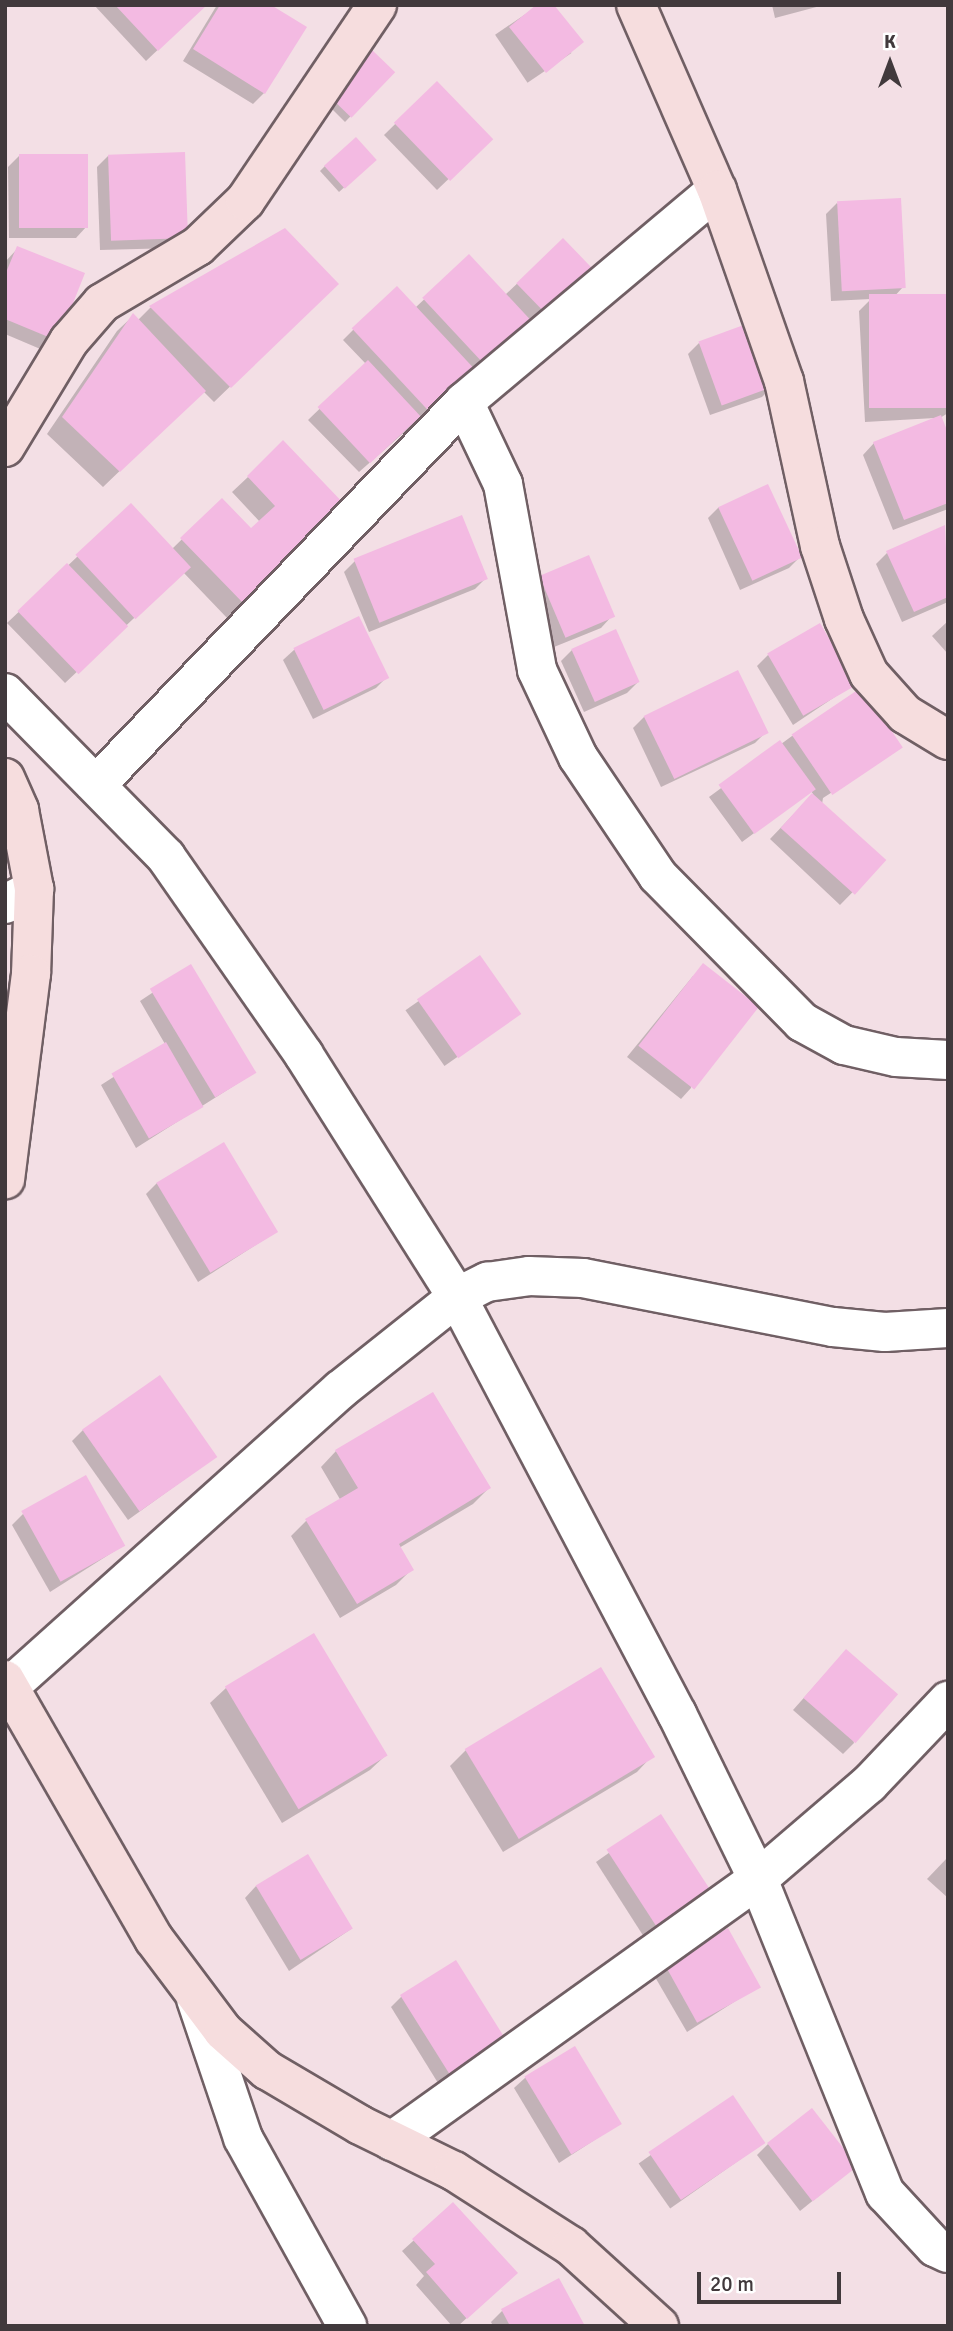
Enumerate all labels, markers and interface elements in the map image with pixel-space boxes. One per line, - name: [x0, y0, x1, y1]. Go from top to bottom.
- north arrow: [855, 28, 925, 98]
- text: K: [884, 30, 896, 54]
- scale bar: [701, 2258, 844, 2302]
- text: 20 m: [710, 2271, 754, 2297]

